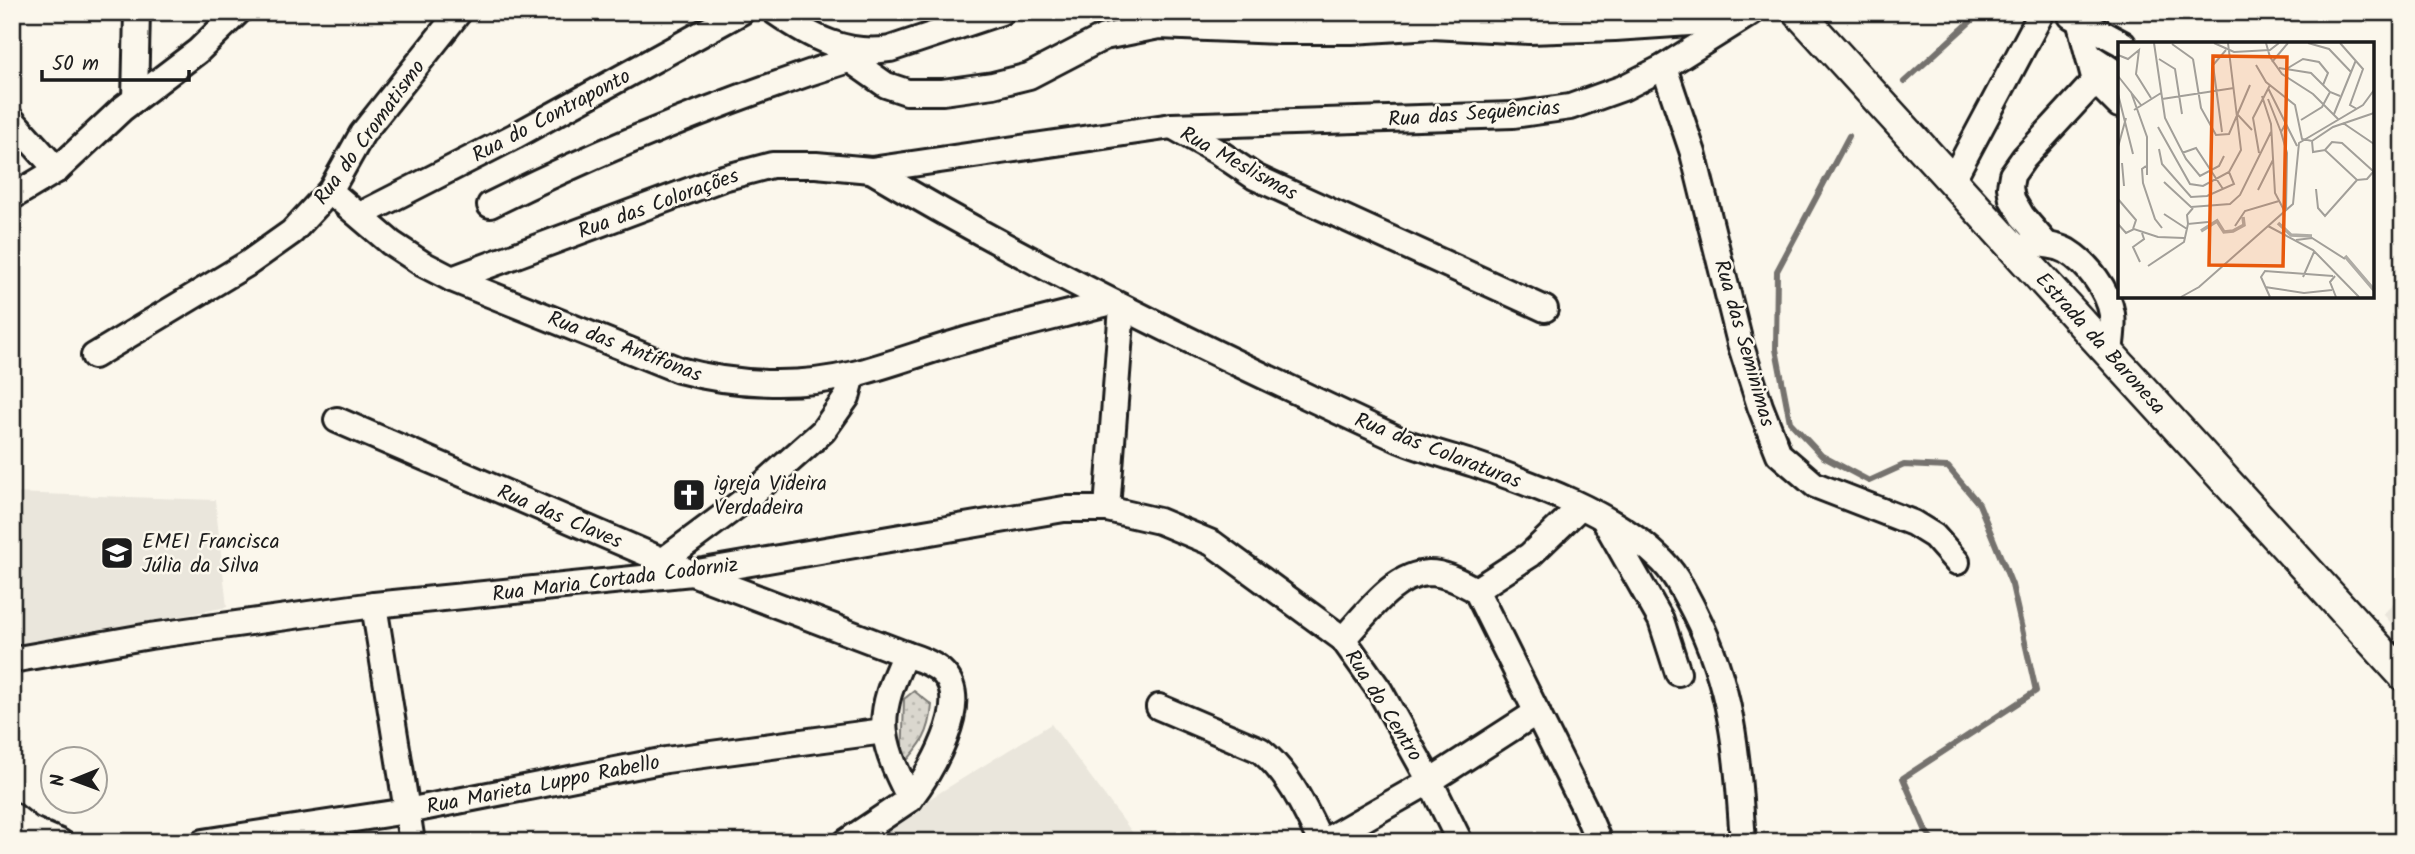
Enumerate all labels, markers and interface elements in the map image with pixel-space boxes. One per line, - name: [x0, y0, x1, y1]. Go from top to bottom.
- scale bar: [42, 38, 189, 82]
- inset map: [2118, 42, 2373, 298]
- text: 50 m: [52, 48, 99, 81]
- street label: Rua do Cromatismo: [306, 53, 434, 213]
- street label: Rua do Contraponto: [466, 61, 637, 172]
- street label: Rua das Sequências: [1387, 92, 1561, 137]
- street label: Rua Meslismas: [1173, 118, 1303, 210]
- street label: Rua das Colorações: [573, 160, 744, 249]
- street label: Rua das Seminimas: [1704, 256, 1783, 431]
- street label: Estrada da Baronesa: [2026, 265, 2173, 423]
- street label: Rua das Antífonas: [543, 303, 706, 392]
- street label: Rua das Colaraturas: [1349, 404, 1526, 498]
- place label: igreja Videira Verdadeira: [714, 468, 827, 525]
- street label: Rua das Claves: [492, 476, 627, 559]
- church icon: igreja Videira Verdadeira: [670, 476, 708, 514]
- place label: EMEI Francisca Júlia da Silva: [142, 526, 280, 583]
- school or university icon: EMEI Francisca Júlia da Silva: [98, 534, 136, 572]
- street label: Rua Maria Cortada Codorniz: [490, 549, 740, 612]
- street label: Rua do Centro: [1335, 643, 1430, 768]
- north arrow: [38, 746, 108, 816]
- street label: Rua Marieta Luppo Rabello: [424, 747, 663, 824]
- text: N: [44, 774, 74, 787]

